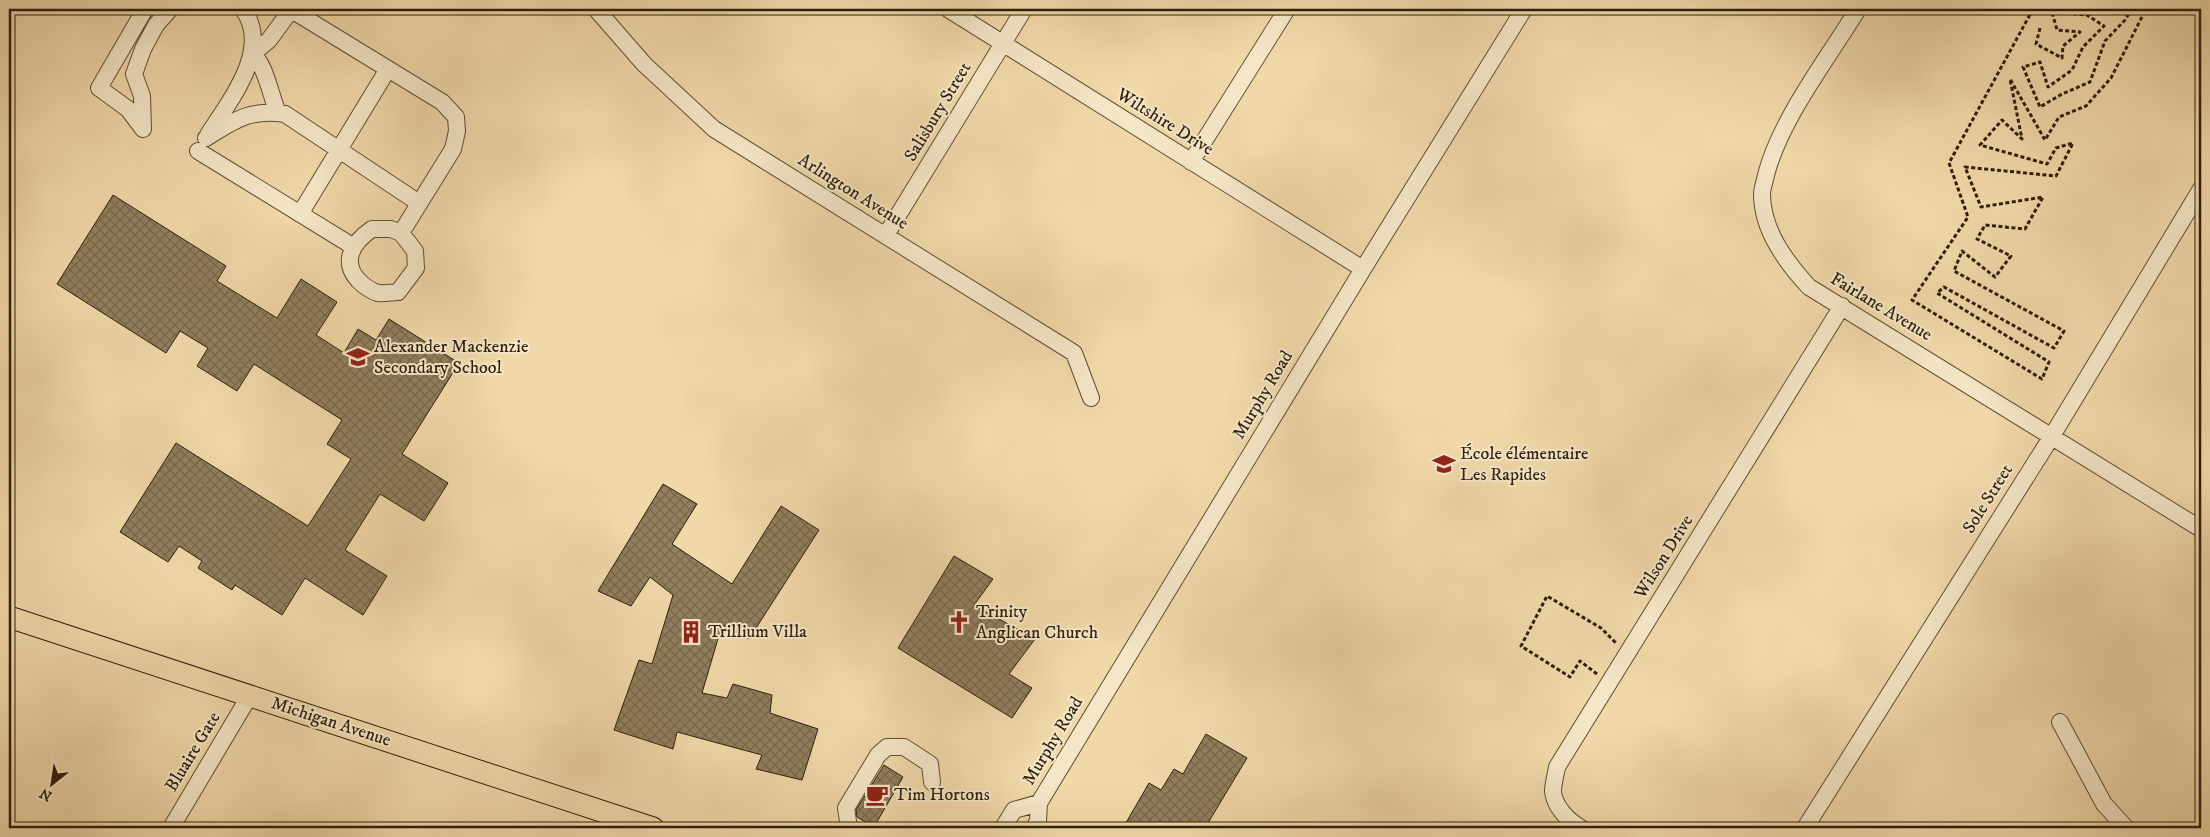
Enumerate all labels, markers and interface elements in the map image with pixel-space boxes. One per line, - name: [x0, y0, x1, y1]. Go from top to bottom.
- street label: Salisbury Street: [900, 58, 976, 166]
- street label: Wiltshire Drive: [1112, 83, 1218, 161]
- street label: Arlington Avenue: [794, 149, 912, 235]
- street label: Fairlane Avenue: [1826, 268, 1936, 346]
- place label: Alexander Mackenzie Secondary School: [374, 336, 528, 379]
- school or university icon: Alexander Mackenzie Secondary School: [345, 344, 371, 370]
- street label: Murphy Road: [1228, 347, 1298, 443]
- place label: École élémentaire Les Rapides: [1460, 443, 1589, 486]
- school or university icon: École élémentaire Les Rapides: [1431, 451, 1457, 477]
- street label: Sole Street: [1958, 460, 2018, 538]
- street label: Wilson Drive: [1629, 511, 1698, 604]
- place label: Trinity Anglican Church: [976, 601, 1099, 644]
- church icon: Trinity Anglican Church: [946, 609, 972, 635]
- building icon: Trillium Villa: [678, 619, 704, 645]
- place label: Trillium Villa: [708, 621, 807, 643]
- street label: Michigan Avenue: [268, 692, 394, 752]
- street label: Murphy Road: [1018, 693, 1088, 789]
- street label: Bluaire Gate: [161, 708, 225, 796]
- north arrow: [28, 760, 78, 810]
- cafe icon: Tim Hortons: [864, 782, 890, 808]
- text: N: [36, 783, 55, 805]
- place label: Tim Hortons: [894, 784, 990, 806]

